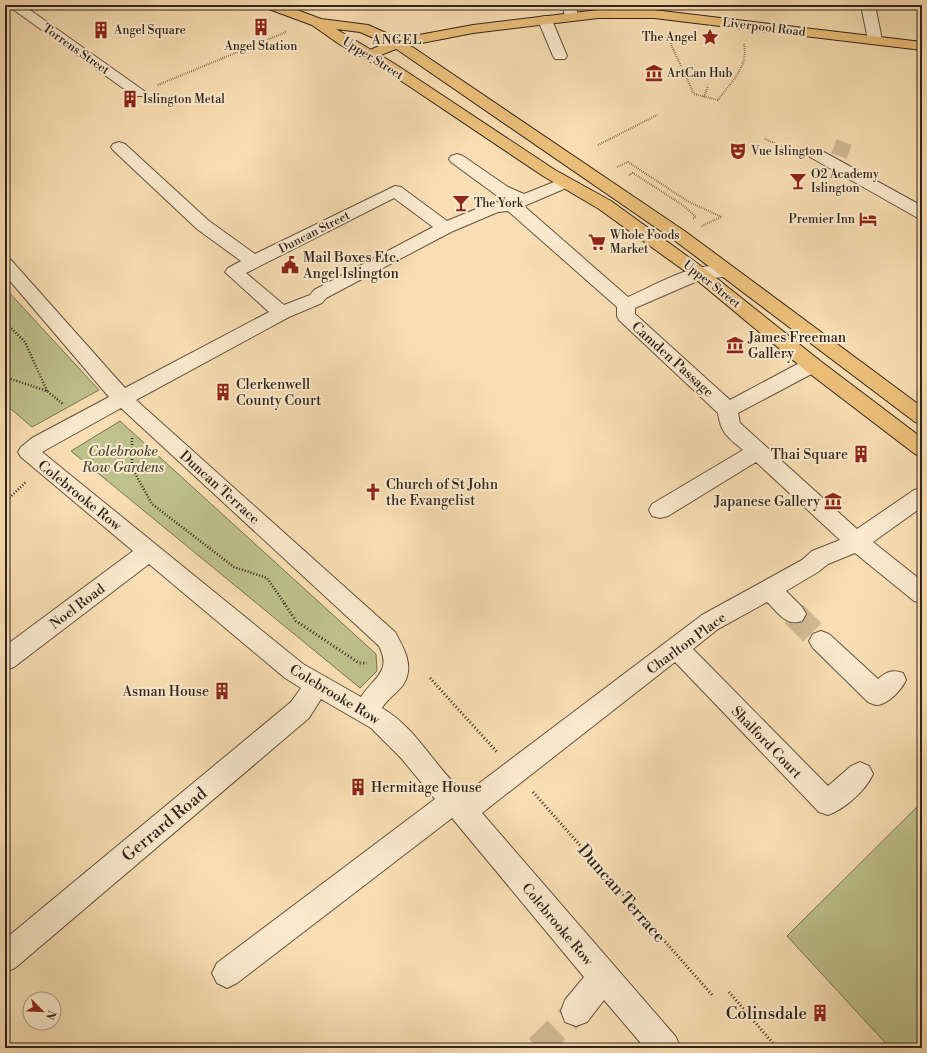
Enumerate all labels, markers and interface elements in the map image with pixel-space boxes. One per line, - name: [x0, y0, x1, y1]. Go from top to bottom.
- street label: Liverpool Road: [722, 15, 806, 40]
- building icon: Angel Station: [251, 17, 271, 37]
- building icon: Angel Square: [91, 20, 111, 40]
- street label: Torrens Street: [39, 21, 113, 78]
- place label: Angel Square: [113, 23, 186, 38]
- place icon: The Angel: [700, 27, 720, 47]
- place label: The Angel: [642, 30, 697, 45]
- district label: ANGEL: [371, 32, 422, 48]
- street label: Upper Street: [340, 34, 407, 83]
- place label: Angel Station: [223, 39, 298, 54]
- museum icon: ArtCan Hub: [644, 63, 664, 83]
- place label: ArtCan Hub: [666, 66, 732, 81]
- building icon: Islington Metal: [120, 89, 140, 109]
- place label: Islington Metal: [143, 92, 225, 107]
- theatre icon: Vue Islington: [728, 141, 748, 161]
- place label: Vue Islington: [750, 144, 823, 159]
- place label: O2 Academy Islington: [811, 167, 879, 196]
- bar icon: O2 Academy Islington: [788, 171, 808, 191]
- bar icon: The York: [451, 193, 471, 213]
- place label: The York: [474, 196, 524, 211]
- street label: Duncan Street: [276, 208, 353, 257]
- hotel icon: Premier Inn: [858, 209, 878, 229]
- place label: Premier Inn: [789, 212, 855, 227]
- place label: Whole Foods Market: [609, 228, 679, 257]
- supermarket icon: Whole Foods Market: [587, 232, 607, 252]
- place label: Mail Boxes Etc. Angel Islington: [302, 249, 400, 283]
- public building icon: Mail Boxes Etc. Angel Islington: [280, 255, 300, 275]
- street label: Upper Street: [680, 257, 744, 312]
- street label: Camden Passage: [627, 318, 717, 401]
- place label: James Freeman Gallery: [747, 329, 847, 363]
- museum icon: James Freeman Gallery: [725, 335, 745, 355]
- place label: Clerkenwell County Court: [236, 376, 321, 410]
- building icon: Clerkenwell County Court: [213, 382, 233, 402]
- park label: Colebrooke Row Gardens: [81, 443, 164, 477]
- building icon: Thai Square: [851, 444, 871, 464]
- place label: Thai Square: [771, 446, 848, 464]
- street label: Duncan Terrace: [175, 447, 263, 528]
- street label: Colebrooke Row: [34, 457, 125, 535]
- place label: Church of St John the Evangelist: [386, 476, 499, 510]
- church icon: Church of St John the Evangelist: [363, 482, 383, 502]
- museum icon: Japanese Gallery: [823, 491, 843, 511]
- place label: Japanese Gallery: [713, 493, 820, 511]
- street label: Noel Road: [46, 580, 109, 633]
- street label: Charlton Place: [643, 609, 730, 679]
- street label: Colebrooke Row: [286, 661, 383, 729]
- building icon: Asman House: [212, 681, 232, 701]
- place label: Asman House: [121, 683, 209, 701]
- street label: Shalford Court: [727, 703, 805, 783]
- building icon: Hermitage House: [348, 777, 368, 797]
- place label: Hermitage House: [371, 779, 482, 797]
- street label: Gerrard Road: [118, 783, 212, 867]
- street label: Duncan Terrace: [572, 840, 670, 948]
- street label: Colebrooke Row: [517, 880, 597, 970]
- north arrow: [22, 991, 62, 1031]
- place label: Colinsdale: [726, 1003, 807, 1025]
- building icon: Colinsdale: [810, 1003, 830, 1023]
- text: N: [42, 1008, 58, 1022]

